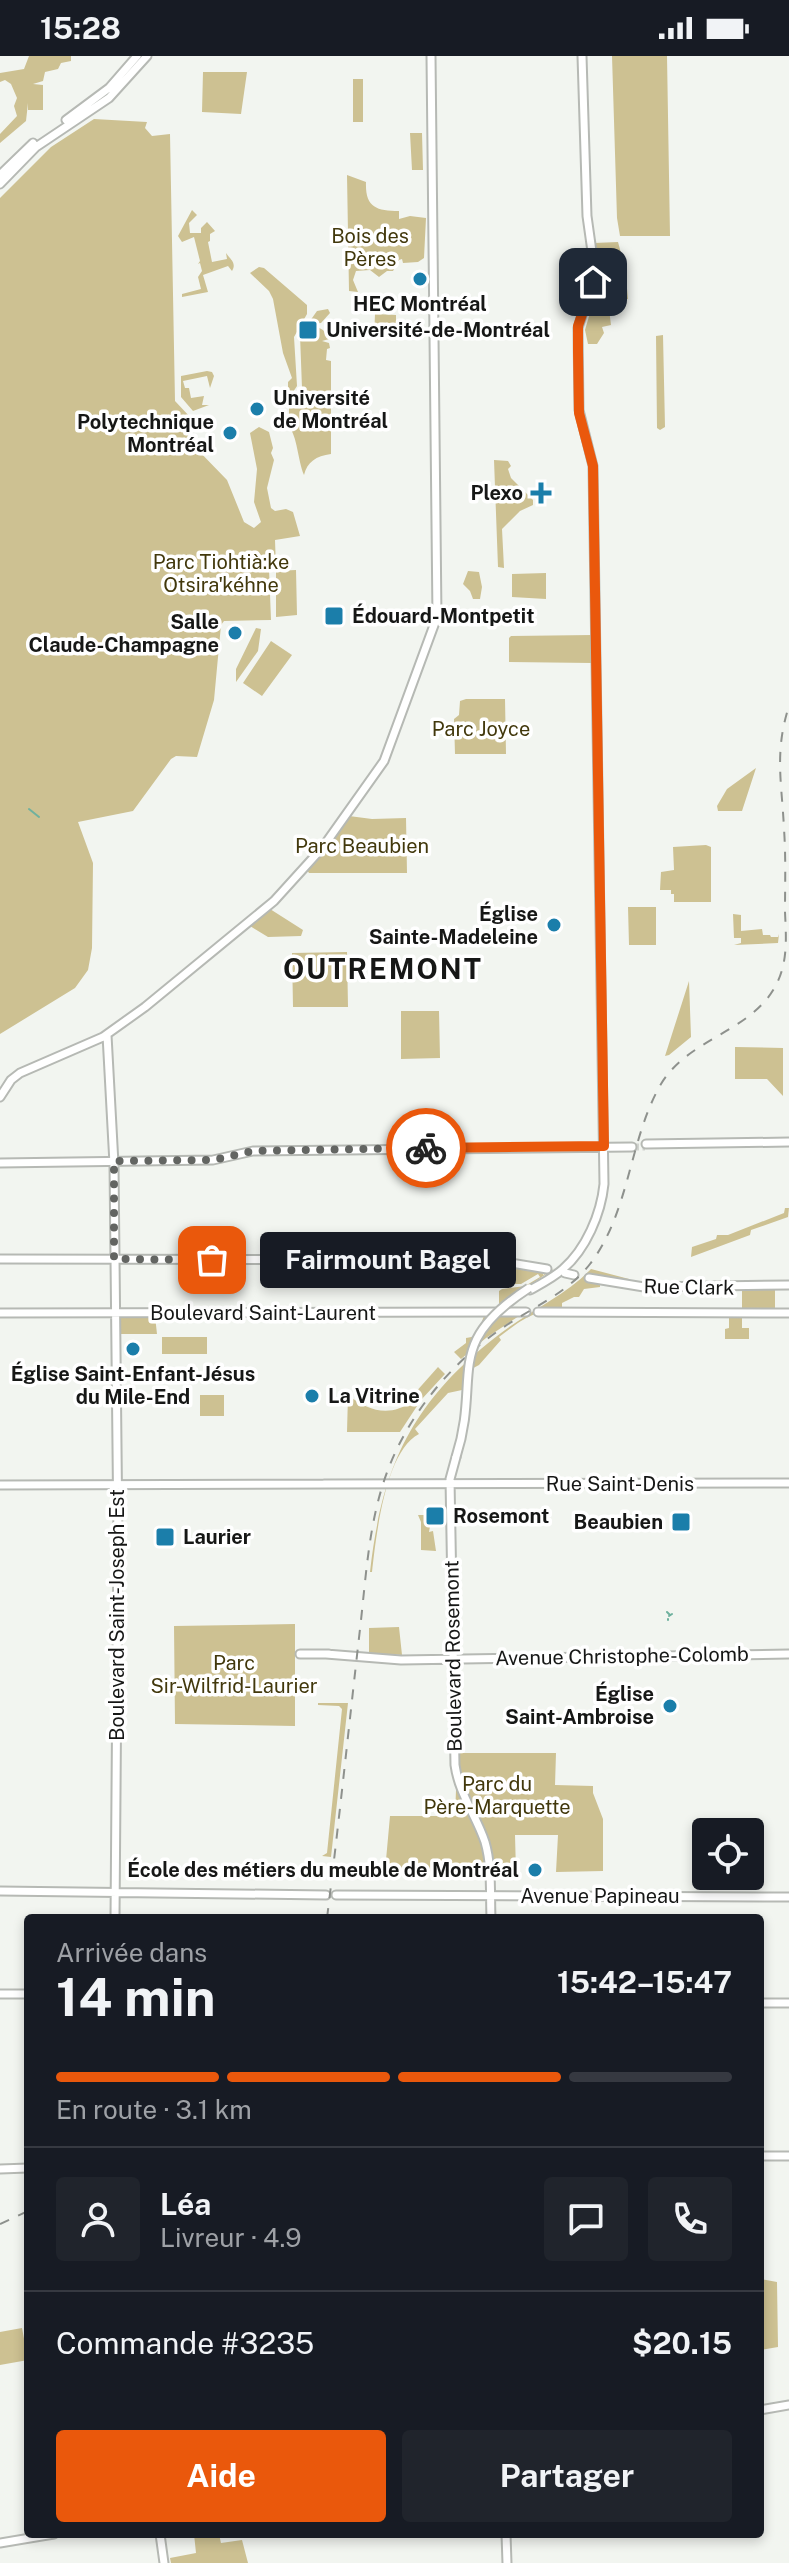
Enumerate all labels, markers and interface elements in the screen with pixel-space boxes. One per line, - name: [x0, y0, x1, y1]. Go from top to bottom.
- text: 15:28: [40, 10, 121, 46]
- park label: Bois des Pères: [331, 224, 409, 271]
- pin: [559, 248, 627, 316]
- icon: home: [571, 260, 615, 304]
- marker: HEC Montréal: [411, 270, 429, 288]
- place label: HEC Montréal: [353, 292, 487, 316]
- place label: Université-de-Montréal: [326, 318, 550, 342]
- marker: Université-de-Montréal: [297, 319, 319, 341]
- place label: Université de Montréal: [273, 386, 388, 433]
- marker: Université de Montréal: [248, 400, 266, 418]
- place label: Polytechnique Montréal: [77, 410, 214, 457]
- marker: Polytechnique Montréal: [221, 424, 239, 442]
- place label: Plexo: [471, 481, 523, 505]
- marker: Plexo: [530, 482, 552, 504]
- park label: Parc Tiohtià:ke Otsira'kéhne: [153, 550, 289, 597]
- place label: Édouard-Montpetit: [352, 603, 534, 628]
- marker: Édouard-Montpetit: [323, 605, 345, 627]
- place label: Salle Claude-Champagne: [28, 610, 219, 657]
- marker: Salle Claude-Champagne: [226, 624, 244, 642]
- park label: Parc Joyce: [432, 717, 530, 741]
- park label: Parc Beaubien: [295, 834, 429, 858]
- place label: Église Sainte-Madeleine: [369, 901, 538, 949]
- marker: Église Sainte-Madeleine: [545, 916, 563, 934]
- district label: OUTREMONT: [283, 952, 483, 985]
- courier: [386, 1108, 466, 1188]
- icon: bike: [404, 1126, 448, 1170]
- pin: [178, 1226, 246, 1294]
- callout: Fairmount Bagel: [260, 1232, 516, 1288]
- icon: bag: [190, 1238, 234, 1282]
- text: Fairmount Bagel: [285, 1244, 491, 1275]
- street label: Rue Clark: [643, 1274, 735, 1300]
- street label: Boulevard Saint-Laurent: [150, 1301, 376, 1325]
- marker: Église Saint-Enfant-Jésus du Mile-End: [124, 1340, 142, 1358]
- place label: Église Saint-Enfant-Jésus du Mile-End: [11, 1361, 255, 1409]
- place label: La Vitrine: [328, 1384, 420, 1408]
- marker: La Vitrine: [303, 1387, 321, 1405]
- street label: Rue Saint-Denis: [546, 1472, 694, 1496]
- street label: Boulevard Saint-Joseph Est: [105, 1489, 129, 1741]
- place label: Rosemont: [453, 1504, 549, 1528]
- marker: Rosemont: [424, 1505, 446, 1527]
- place label: Beaubien: [574, 1510, 663, 1534]
- marker: Beaubien: [670, 1511, 692, 1533]
- place label: Laurier: [183, 1525, 251, 1549]
- marker: Laurier: [154, 1526, 176, 1548]
- street label: Boulevard Rosemont: [439, 1560, 467, 1752]
- street label: Avenue Christophe-Colomb: [495, 1642, 749, 1670]
- park label: Parc Sir-Wilfrid-Laurier: [150, 1651, 318, 1698]
- place label: Église Saint-Ambroise: [505, 1681, 654, 1729]
- marker: Église Saint-Ambroise: [661, 1697, 679, 1715]
- park label: Parc du Père-Marquette: [423, 1772, 571, 1819]
- map controls: [692, 1818, 764, 1890]
- button: locate: [692, 1818, 764, 1890]
- place label: École des métiers du meuble de Montréal: [127, 1857, 519, 1882]
- marker: École des métiers du meuble de Montréal: [526, 1861, 544, 1879]
- street label: Avenue Papineau: [520, 1884, 680, 1908]
- text: Arrivée dans: [56, 1937, 207, 1968]
- text: 15:42–15:47: [557, 1964, 732, 2000]
- text: 14 min: [56, 1967, 216, 2028]
- text: En route · 3.1 km: [56, 2094, 252, 2125]
- button: person: [56, 2177, 140, 2261]
- button: chat: [544, 2177, 628, 2261]
- button: phone: [648, 2177, 732, 2261]
- text: Léa: [160, 2186, 211, 2222]
- text: Livreur · 4.9: [160, 2222, 302, 2253]
- text: Commande #3235: [56, 2325, 314, 2361]
- text: $20.15: [632, 2325, 732, 2361]
- button: Aide: [56, 2430, 386, 2522]
- button: Partager: [402, 2430, 732, 2522]

